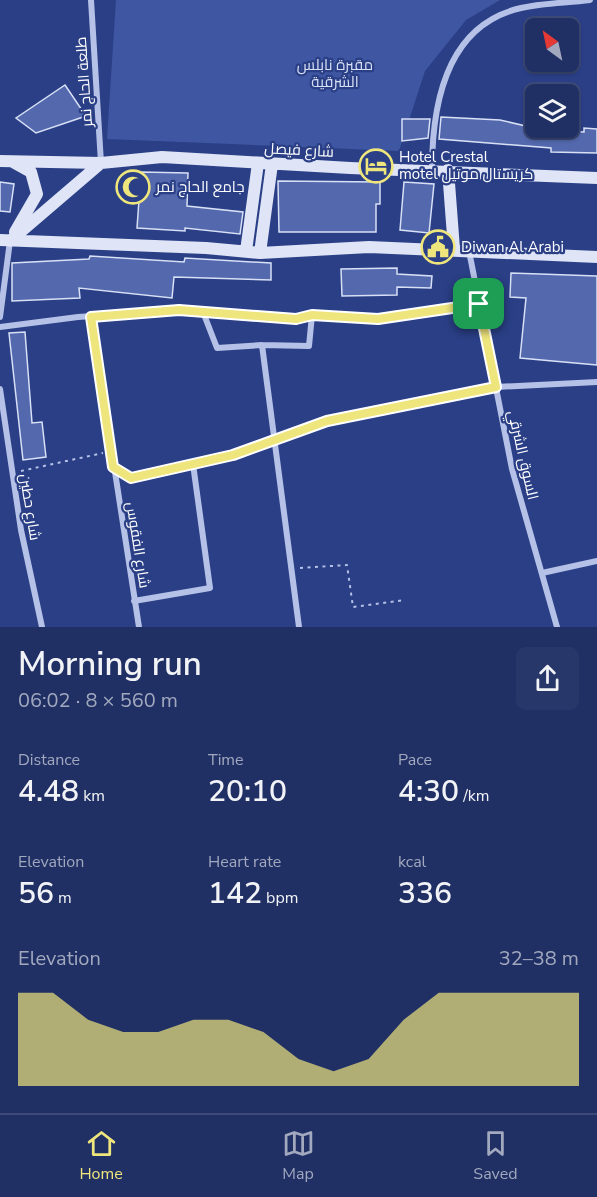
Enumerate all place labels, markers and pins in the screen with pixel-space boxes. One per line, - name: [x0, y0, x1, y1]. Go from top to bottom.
- place label: Hotel Crestal motel كريستال موتيل: [399, 147, 533, 184]
- hotel icon: Hotel Crestal motel كريستال موتيل: [358, 148, 394, 184]
- mosque icon: جامع الحاج نمر: [115, 169, 151, 205]
- place label: جامع الحاج نمر: [155, 177, 245, 198]
- public building icon: Diwan Al Arabi: [420, 229, 456, 265]
- place label: Diwan Al Arabi: [461, 237, 564, 257]
- pin: [453, 278, 504, 329]

